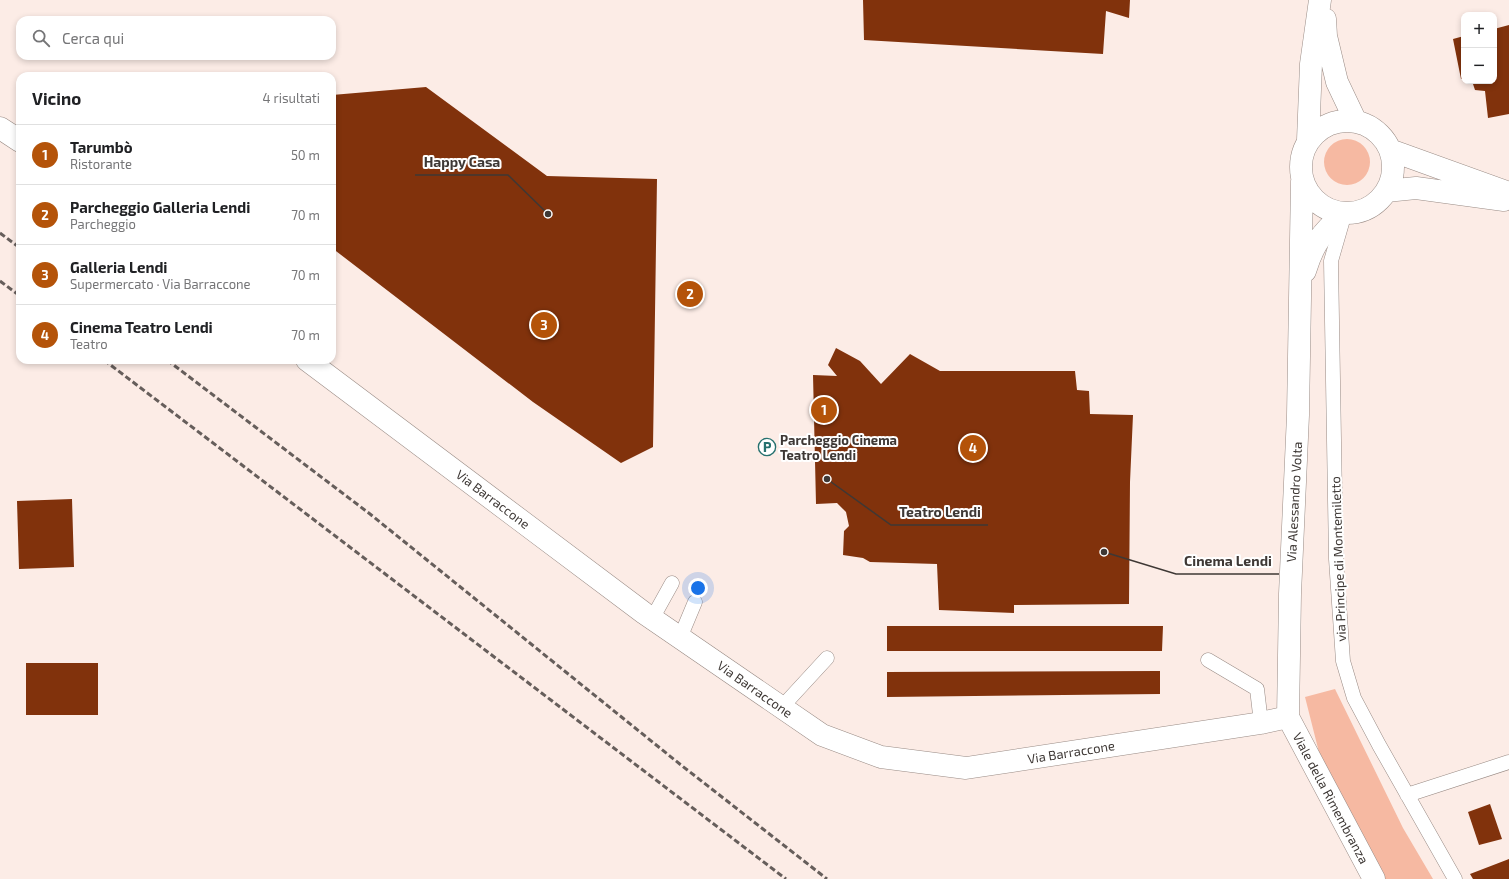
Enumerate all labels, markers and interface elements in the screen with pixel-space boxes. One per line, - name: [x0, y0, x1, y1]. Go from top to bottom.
- map controls: [1461, 12, 1497, 84]
- button: +: [1461, 12, 1497, 48]
- search box: [16, 16, 336, 60]
- icon: search: [30, 27, 52, 49]
- text: Cerca qui: [62, 29, 124, 47]
- button: −: [1461, 48, 1497, 84]
- text: Vicino: [32, 88, 81, 108]
- text: 4 risultati: [263, 90, 320, 106]
- text: Tarumbò: [70, 138, 133, 156]
- text: 1: [42, 147, 48, 163]
- text: 50 m: [291, 147, 320, 163]
- callout: Happy Casa: [415, 149, 508, 175]
- text: Happy Casa: [424, 153, 500, 170]
- text: Ristorante: [70, 156, 132, 172]
- text: Parcheggio Galleria Lendi: [70, 198, 250, 216]
- text: 2: [41, 207, 49, 223]
- text: 70 m: [291, 207, 320, 223]
- text: Parcheggio: [70, 216, 136, 232]
- text: Galleria Lendi: [70, 258, 168, 276]
- text: 3: [41, 267, 49, 283]
- text: 70 m: [291, 267, 320, 283]
- text: Supermercato · Via Barraccone: [70, 276, 251, 292]
- pin: 2: [677, 279, 703, 309]
- pin: 3: [531, 310, 557, 340]
- text: Cinema Teatro Lendi: [70, 318, 213, 336]
- text: 4: [41, 327, 49, 343]
- text: 70 m: [291, 327, 320, 343]
- text: Teatro: [70, 336, 108, 352]
- pin: 1: [811, 395, 837, 425]
- place label: Parcheggio Cinema Teatro Lendi: [780, 432, 897, 463]
- pin: 4: [960, 433, 986, 463]
- parking icon: Parcheggio Cinema Teatro Lendi: [757, 437, 777, 457]
- street label: Via Alessandro Volta: [1283, 441, 1305, 563]
- street label: Via Barraccone: [453, 466, 533, 532]
- street label: via Principe di Montemiletto: [1327, 476, 1349, 642]
- callout: Teatro Lendi: [891, 499, 988, 525]
- text: Teatro Lendi: [899, 503, 981, 520]
- callout: Cinema Lendi: [1176, 548, 1279, 574]
- text: Cinema Lendi: [1184, 552, 1272, 569]
- your location: [688, 578, 708, 598]
- street label: Via Barraccone: [714, 657, 796, 721]
- street label: Viale della Rimembranza: [1290, 730, 1372, 866]
- street label: Via Barraccone: [1026, 737, 1116, 767]

